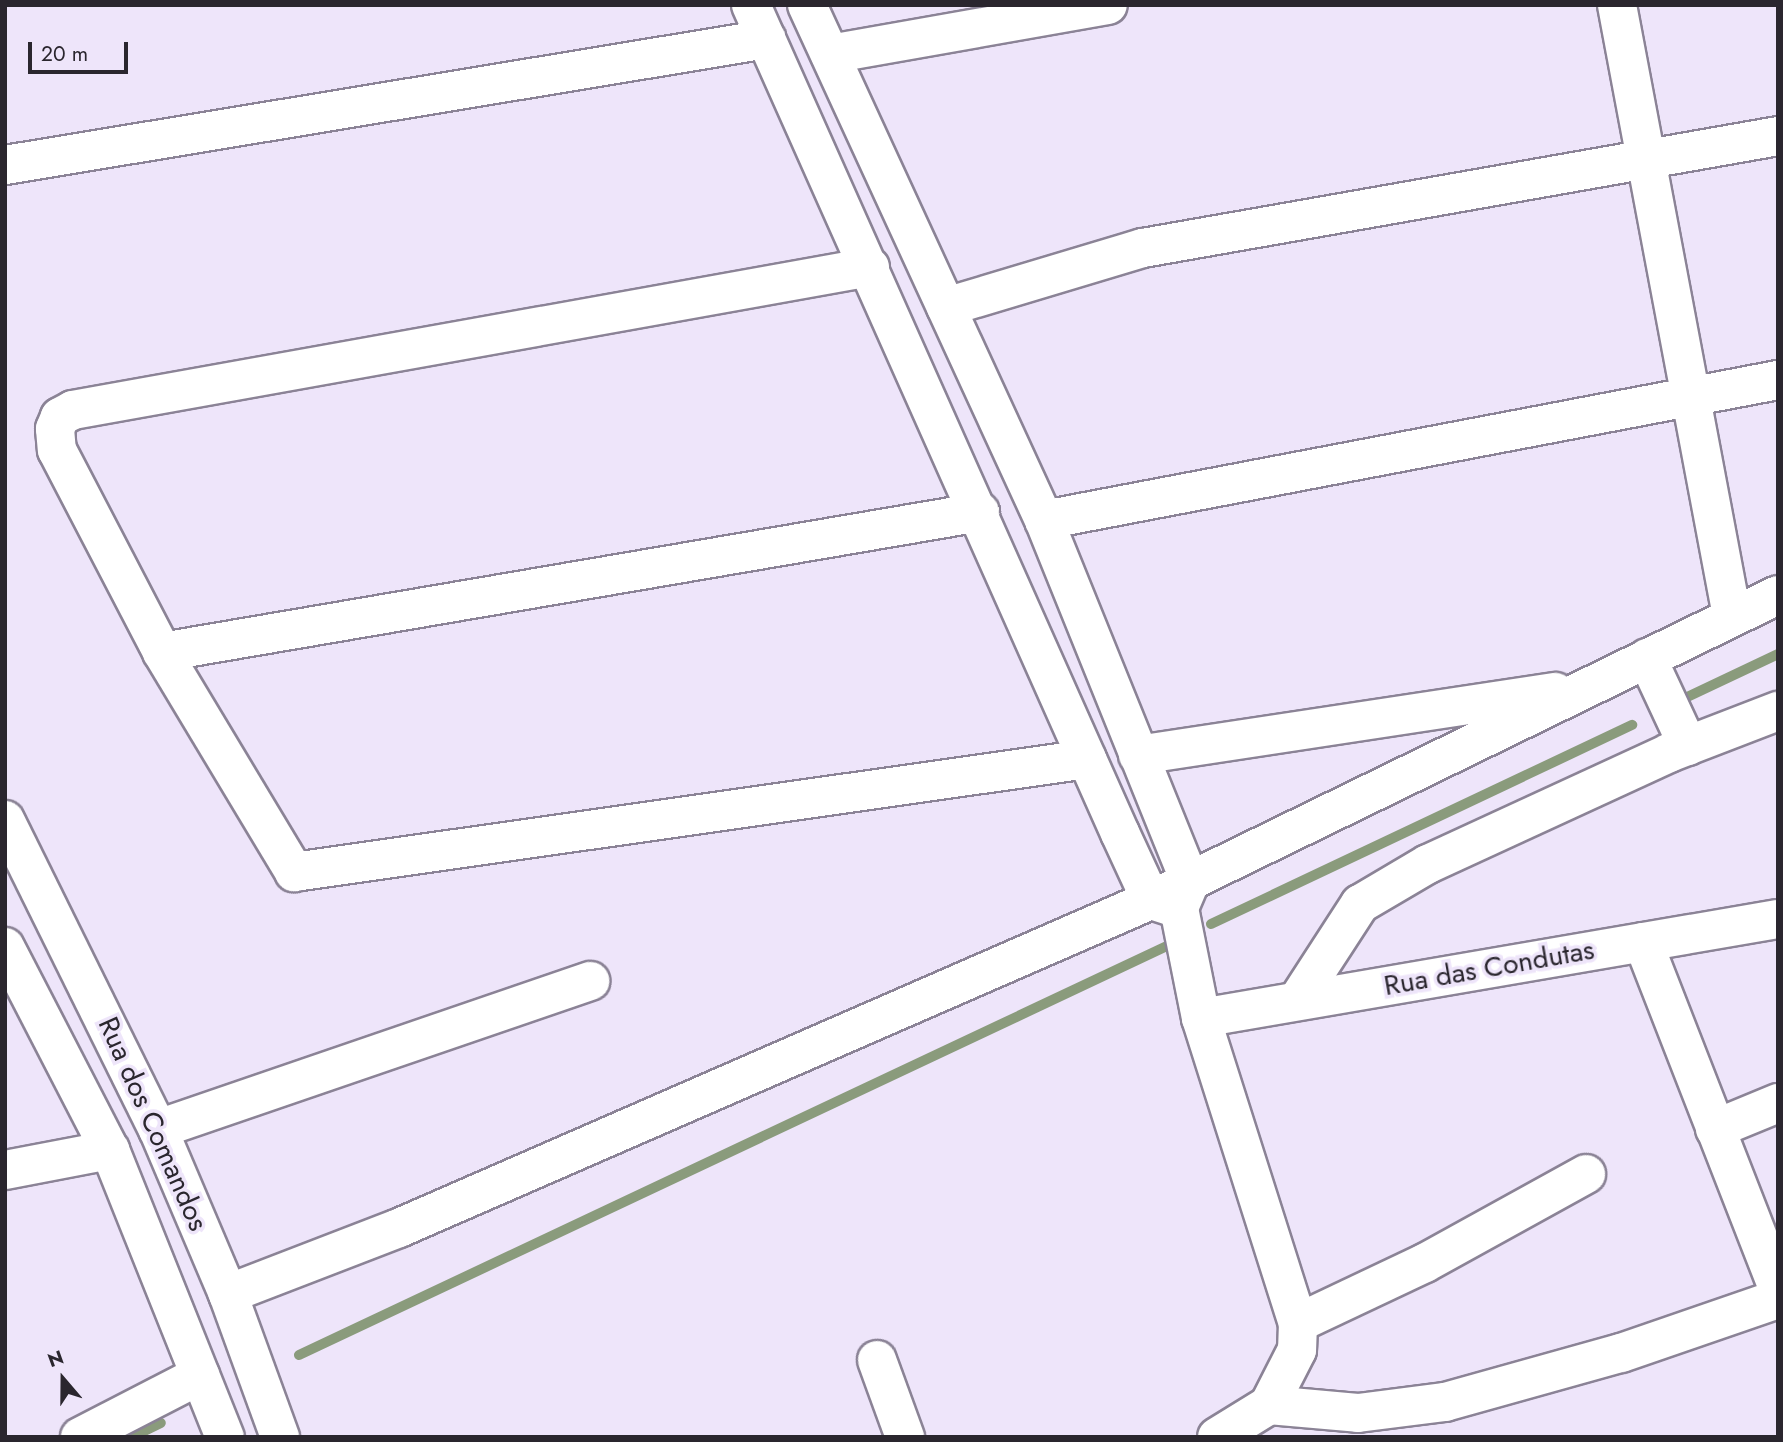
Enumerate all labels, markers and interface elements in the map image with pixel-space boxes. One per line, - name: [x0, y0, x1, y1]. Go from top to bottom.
- scale bar: [32, 28, 131, 72]
- text: 20 m: [41, 39, 88, 69]
- street label: Rua das Condutas: [1381, 933, 1597, 1003]
- street label: Rua dos Comandos: [91, 1012, 215, 1236]
- north arrow: [28, 1344, 98, 1414]
- text: N: [44, 1344, 67, 1374]

